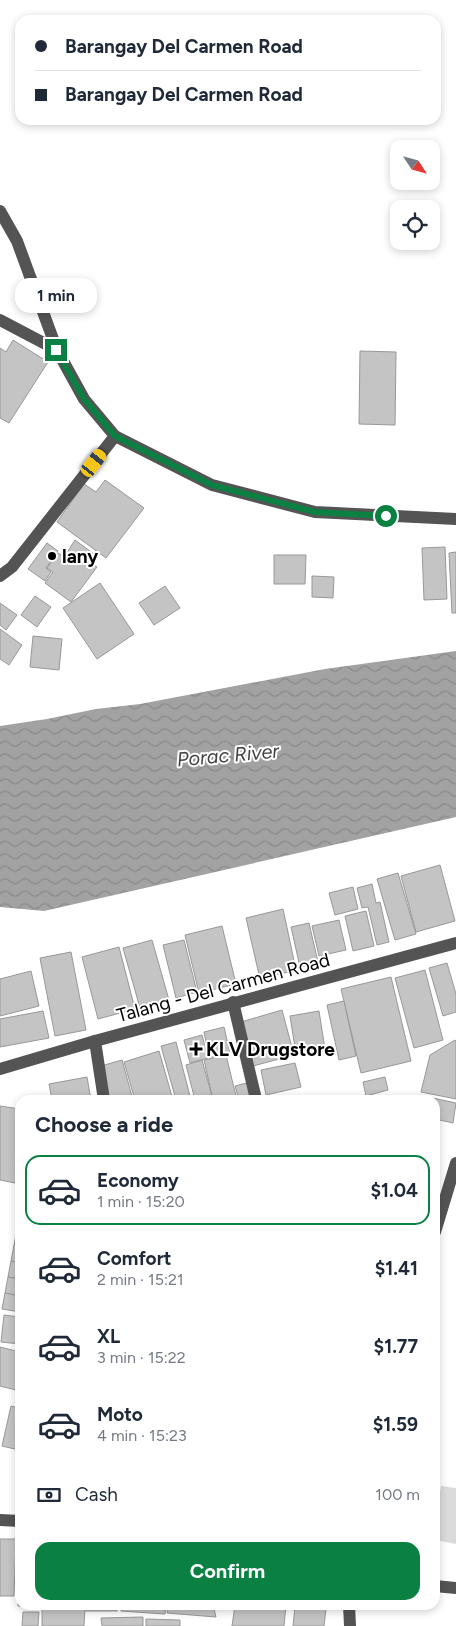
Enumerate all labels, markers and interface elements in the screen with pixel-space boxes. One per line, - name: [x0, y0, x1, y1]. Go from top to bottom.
- text: Barangay Del Carmen Road: [65, 35, 303, 58]
- text: Barangay Del Carmen Road: [65, 83, 303, 106]
- north arrow: [390, 140, 440, 190]
- map controls: [390, 140, 440, 250]
- button: locate: [390, 200, 440, 250]
- callout: 1 min: [15, 278, 97, 312]
- text: 1 min: [37, 286, 75, 305]
- route end: [45, 339, 67, 361]
- car: [78, 447, 109, 479]
- route start: [375, 505, 397, 527]
- place label: lany: [62, 545, 98, 568]
- marker: lany: [46, 550, 58, 562]
- water label: Porac River: [176, 738, 281, 771]
- street label: Talang - Del Carmen Road: [114, 948, 332, 1027]
- place label: KLV Drugstore: [206, 1038, 335, 1061]
- marker: KLV Drugstore: [190, 1043, 202, 1055]
- text: Choose a ride: [35, 1111, 173, 1138]
- icon: car: [37, 1168, 82, 1213]
- text: Economy: [97, 1169, 179, 1192]
- text: $1.04: [370, 1179, 418, 1202]
- text: 1 min · 15:20: [97, 1192, 185, 1211]
- icon: car: [37, 1246, 82, 1291]
- text: Comfort: [97, 1247, 172, 1270]
- text: $1.41: [375, 1257, 418, 1280]
- text: 2 min · 15:21: [97, 1270, 184, 1289]
- icon: car: [37, 1324, 82, 1369]
- text: XL: [97, 1325, 120, 1348]
- text: $1.77: [374, 1335, 418, 1358]
- text: 3 min · 15:22: [97, 1348, 186, 1367]
- icon: car: [37, 1402, 82, 1447]
- text: Moto: [97, 1403, 143, 1426]
- text: $1.59: [373, 1413, 418, 1436]
- text: 4 min · 15:23: [97, 1426, 187, 1445]
- icon: cash: [35, 1481, 63, 1509]
- text: Cash: [75, 1483, 118, 1506]
- text: 100 m: [375, 1485, 420, 1504]
- button: Confirm: [35, 1542, 420, 1600]

